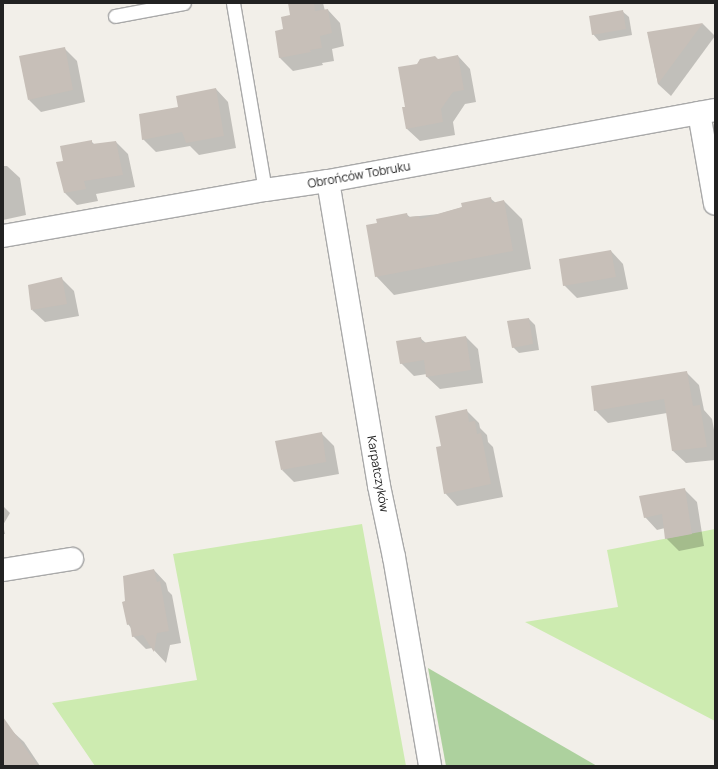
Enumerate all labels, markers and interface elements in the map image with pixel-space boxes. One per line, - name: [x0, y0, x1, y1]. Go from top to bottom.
- street label: Obrońców Tobruku: [306, 159, 412, 191]
- street label: Karpatczyków: [364, 435, 392, 513]

